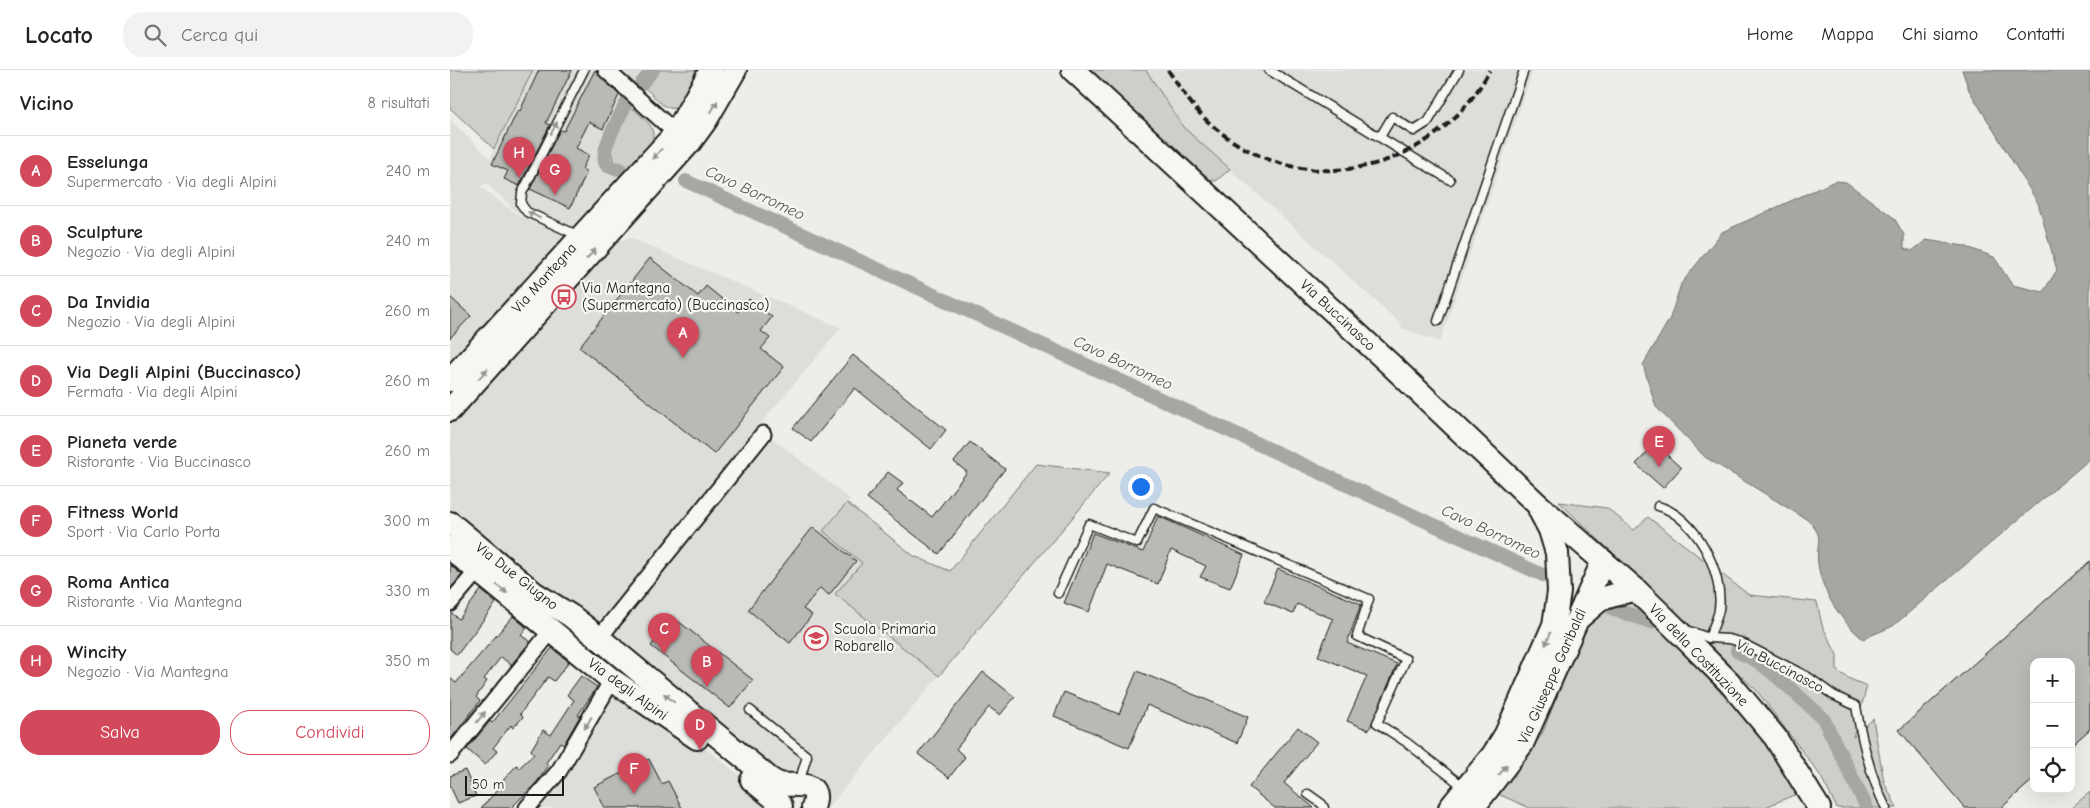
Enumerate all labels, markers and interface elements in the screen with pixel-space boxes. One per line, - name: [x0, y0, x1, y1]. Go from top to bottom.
- search box: [123, 12, 473, 57]
- text: Locato: [25, 21, 93, 49]
- icon: search: [141, 21, 169, 49]
- text: Cerca qui: [181, 24, 258, 46]
- text: Home: [1747, 24, 1793, 45]
- text: Mappa: [1821, 24, 1874, 45]
- text: Chi siamo: [1902, 24, 1978, 45]
- text: Contatti: [2006, 24, 2065, 45]
- text: Vicino: [20, 91, 74, 115]
- text: 8 risultati: [368, 94, 430, 112]
- one-way arrow: [710, 99, 718, 114]
- one-way arrow: [550, 121, 558, 135]
- pin: H: [503, 137, 535, 178]
- one-way arrow: [651, 147, 663, 159]
- text: Esselunga: [67, 151, 148, 173]
- pin: G: [539, 154, 571, 195]
- text: A: [32, 162, 40, 180]
- text: 240 m: [386, 162, 430, 180]
- water label: Cavo Borromeo: [703, 162, 807, 224]
- text: Supermercato · Via degli Alpini: [67, 173, 277, 191]
- one-way arrow: [526, 211, 541, 219]
- text: Sculpture: [67, 221, 143, 243]
- text: B: [31, 232, 41, 250]
- text: 240 m: [386, 232, 430, 250]
- street label: Via Mantegna: [508, 239, 580, 317]
- text: Negozio · Via degli Alpini: [67, 243, 235, 261]
- one-way arrow: [586, 247, 597, 260]
- street label: Via Buccinasco: [1297, 276, 1379, 355]
- place label: Via Mantegna (Supermercato) (Buccinasco): [582, 279, 770, 314]
- bus stop icon: Via Mantegna (Supermercato) (Buccinasco): [551, 284, 577, 310]
- text: Da Invidia: [67, 291, 150, 313]
- text: C: [31, 302, 41, 320]
- text: 260 m: [385, 302, 430, 320]
- text: Negozio · Via degli Alpini: [67, 313, 235, 331]
- pin: A: [667, 317, 699, 358]
- water label: Cavo Borromeo: [1071, 332, 1175, 394]
- text: Via Degli Alpini (Buccinasco): [67, 361, 301, 383]
- one-way arrow: [477, 369, 489, 381]
- text: D: [31, 372, 41, 390]
- text: 260 m: [385, 372, 430, 390]
- text: Fermata · Via degli Alpini: [67, 383, 238, 401]
- pin: E: [1643, 426, 1675, 467]
- text: Pianeta verde: [67, 431, 177, 453]
- text: E: [31, 442, 41, 460]
- text: 260 m: [385, 442, 430, 460]
- text: Ristorante · Via Buccinasco: [67, 453, 251, 471]
- your location: [1128, 474, 1154, 500]
- text: Fitness World: [67, 501, 179, 523]
- water label: Cavo Borromeo: [1439, 501, 1543, 563]
- text: F: [31, 512, 41, 530]
- text: 300 m: [384, 512, 430, 530]
- text: Sport · Via Carlo Porta: [67, 523, 220, 541]
- street label: Via Due Giugno: [472, 538, 562, 614]
- text: Roma Antica: [67, 571, 170, 593]
- text: G: [30, 582, 42, 600]
- text: 330 m: [385, 582, 430, 600]
- one-way arrow: [495, 584, 508, 595]
- text: Ristorante · Via Mantegna: [67, 593, 242, 611]
- street label: Via della Costituzione: [1645, 600, 1753, 710]
- street label: Via Giuseppe Garibaldi: [1514, 605, 1590, 747]
- pin: C: [648, 613, 680, 654]
- place label: Scuola Primaria Robarello: [834, 620, 936, 655]
- school or university icon: Scuola Primaria Robarello: [803, 625, 829, 651]
- one-way arrow: [1544, 632, 1552, 646]
- street label: Via Buccinasco: [1733, 635, 1827, 697]
- text: Wincity: [67, 641, 127, 663]
- pin: B: [691, 646, 723, 687]
- text: H: [30, 652, 42, 670]
- text: 350 m: [385, 652, 430, 670]
- street label: Via degli Alpini: [585, 654, 671, 724]
- map controls: [2030, 658, 2075, 793]
- button: +: [2030, 658, 2075, 703]
- text: Negozio · Via Mantegna: [67, 663, 229, 681]
- one-way arrow: [663, 692, 676, 703]
- button: −: [2030, 703, 2075, 748]
- pin: D: [684, 709, 716, 750]
- button: Salva: [20, 710, 220, 755]
- button: Condividi: [230, 710, 430, 755]
- one-way arrow: [475, 711, 486, 724]
- one-way arrow: [583, 716, 592, 729]
- button: locate: [2030, 748, 2075, 793]
- pin: F: [618, 753, 650, 794]
- one-way arrow: [1498, 764, 1509, 777]
- scale bar: [465, 773, 564, 796]
- text: 50 m: [472, 776, 504, 793]

